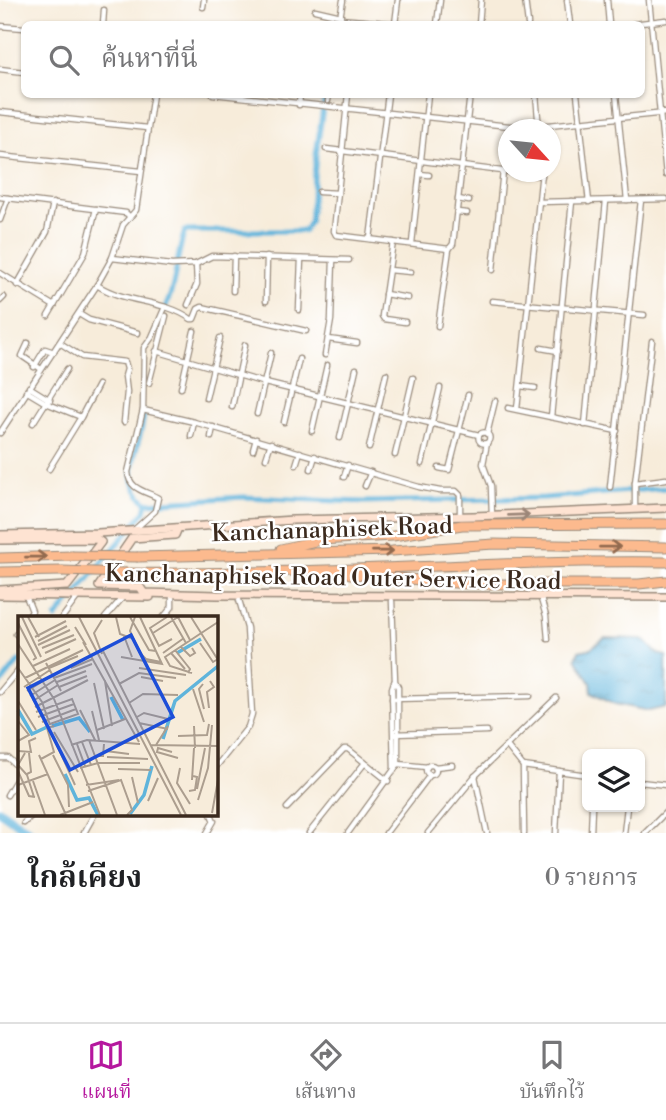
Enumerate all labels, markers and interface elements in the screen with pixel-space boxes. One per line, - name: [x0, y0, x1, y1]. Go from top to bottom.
- search box: [21, 21, 645, 98]
- icon: search: [45, 41, 83, 79]
- text: ค้นหาที่นี่: [101, 43, 198, 75]
- north arrow: [498, 119, 561, 182]
- one-way arrow: [508, 508, 531, 521]
- street label: Kanchanaphisek Road: [211, 511, 454, 549]
- one-way arrow: [599, 540, 622, 554]
- one-way arrow: [371, 544, 394, 558]
- one-way arrow: [24, 550, 47, 564]
- street label: Kanchanaphisek Road Outer Service Road: [104, 559, 562, 597]
- inset map: [18, 616, 217, 816]
- map controls: [582, 749, 645, 812]
- button: layers: [582, 749, 645, 812]
- text: ใกล้เคียง: [28, 859, 142, 897]
- text: 0 รายการ: [545, 864, 638, 892]
- tab: แผนที่: [82, 1036, 131, 1108]
- tab: เส้นทาง: [295, 1036, 356, 1108]
- tab: บันทึกไว้: [520, 1036, 584, 1108]

